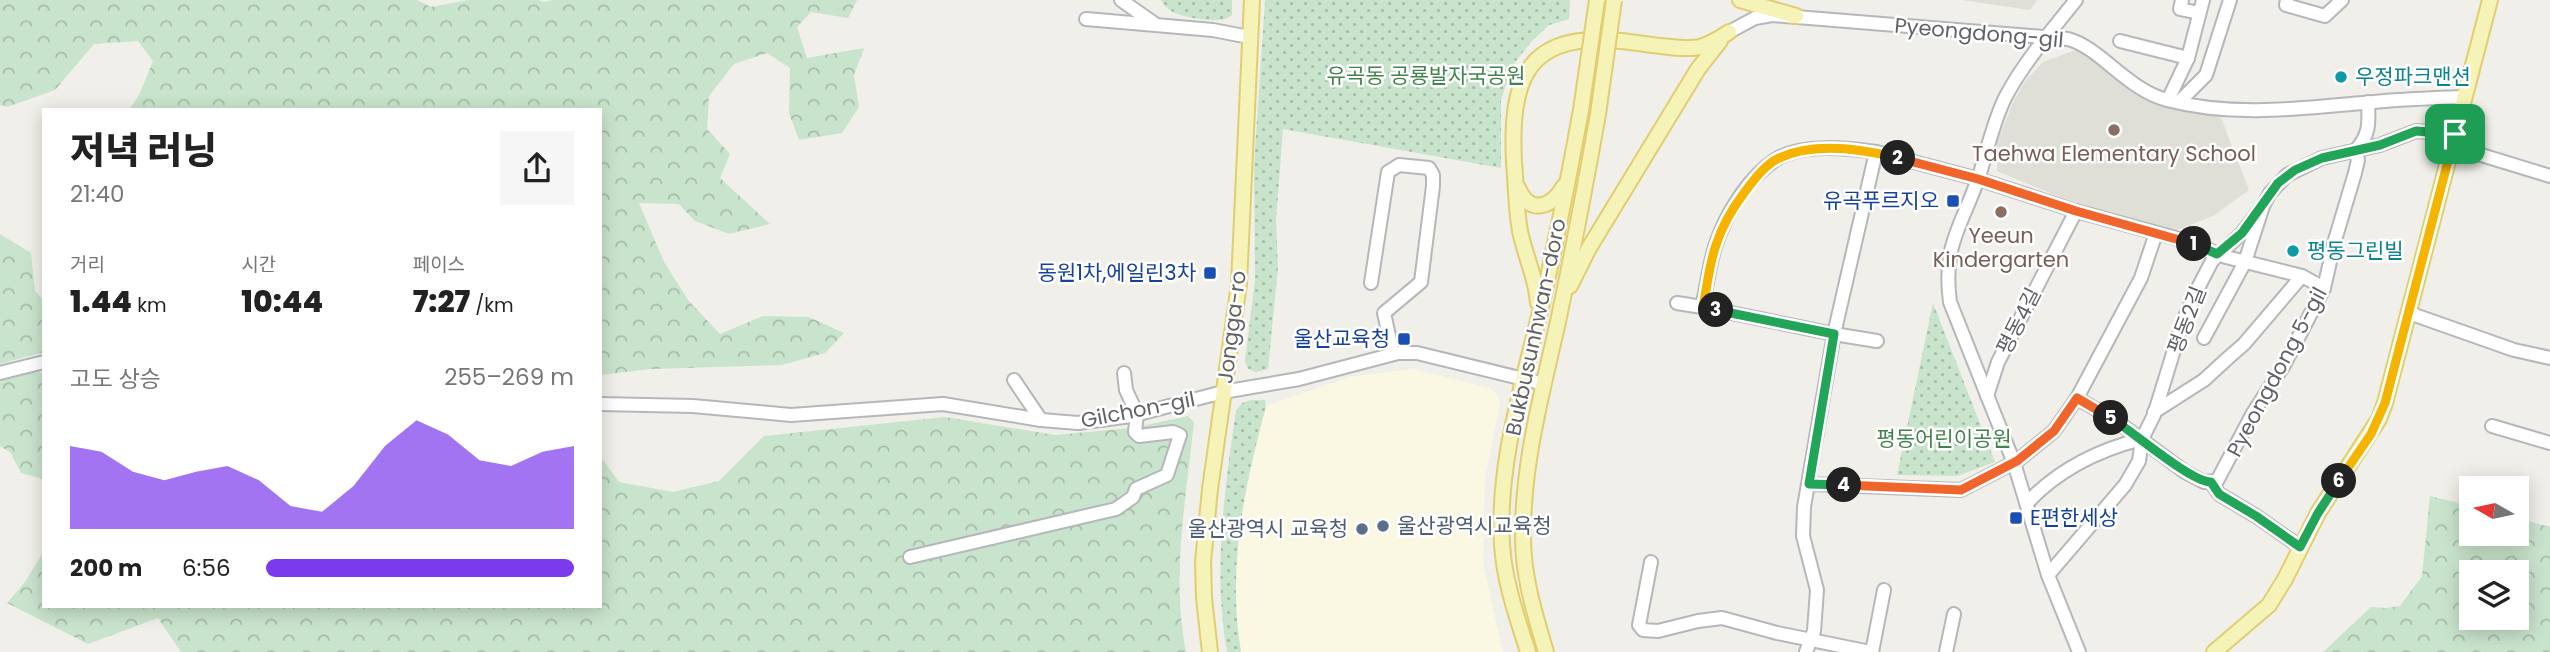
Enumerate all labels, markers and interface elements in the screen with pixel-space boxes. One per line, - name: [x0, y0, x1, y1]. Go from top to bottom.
- street label: Pyeongdong-gil: [1893, 11, 2065, 54]
- park label: 유곡동 공룡발자국공원: [1327, 61, 1525, 90]
- place label: 우정파크맨션: [2355, 62, 2471, 91]
- marker: 우정파크맨션: [2333, 69, 2349, 85]
- pin: [2425, 104, 2485, 164]
- icon: arrive: [2436, 115, 2474, 153]
- marker: Taehwa Elementary School: [2106, 122, 2122, 138]
- text: 저녁 러닝: [70, 124, 217, 177]
- button: share: [500, 131, 574, 205]
- place label: Taehwa Elementary School: [1972, 139, 2256, 168]
- pin: 2: [1881, 140, 1916, 176]
- text: 2: [1892, 144, 1903, 171]
- text: 21:40: [70, 178, 124, 210]
- place label: 유곡푸르지오: [1823, 186, 1939, 215]
- marker: 유곡푸르지오: [1945, 193, 1961, 209]
- marker: Yeeun Kindergarten: [1993, 204, 2009, 220]
- street label: Bukbusunhwan-doro: [1498, 216, 1573, 438]
- place label: Yeeun Kindergarten: [1933, 221, 2069, 274]
- pin: 1: [2176, 226, 2212, 262]
- text: 1: [2190, 230, 2197, 257]
- place label: 평동그린빌: [2307, 236, 2404, 265]
- marker: 평동그린빌: [2285, 243, 2301, 259]
- text: 거리: [70, 251, 105, 278]
- text: 시간: [241, 251, 276, 278]
- text: 페이스: [413, 251, 465, 278]
- place label: 동원1차,에일린3차: [1038, 258, 1196, 287]
- marker: 동원1차,에일린3차: [1202, 265, 1218, 281]
- street label: Jongga-ro: [1210, 269, 1253, 385]
- text: 1.44: [70, 280, 132, 323]
- text: 10:44: [241, 280, 323, 323]
- text: 7:27: [413, 280, 470, 323]
- street label: 평동4길: [1989, 282, 2048, 359]
- street label: 평동2길: [2160, 282, 2213, 358]
- street label: Pyeongdong 5-gil: [2220, 282, 2334, 462]
- text: km: [132, 292, 167, 319]
- text: /km: [470, 292, 514, 319]
- pin: 3: [1698, 292, 1734, 328]
- text: 3: [1710, 296, 1721, 323]
- place label: 울산교육청: [1293, 324, 1390, 353]
- marker: 울산교육청: [1396, 331, 1412, 347]
- text: 255–269 m: [444, 361, 574, 393]
- text: 고도 상승: [70, 363, 161, 395]
- street label: Gilchon-gil: [1078, 384, 1198, 435]
- pin: 5: [2094, 400, 2128, 436]
- text: 5: [2104, 404, 2117, 431]
- park label: 평동어린이공원: [1876, 424, 2012, 453]
- pin: 6: [2322, 463, 2356, 498]
- text: 6: [2332, 467, 2345, 494]
- pin: 4: [1826, 468, 1862, 503]
- text: 4: [1837, 471, 1850, 498]
- north arrow: [2459, 476, 2529, 546]
- map controls: [2459, 476, 2529, 630]
- place label: E편한세상: [2030, 503, 2118, 532]
- marker: E편한세상: [2008, 510, 2024, 526]
- place label: 울산광역시교육청: [1397, 511, 1552, 540]
- place label: 울산광역시 교육청: [1188, 514, 1348, 543]
- marker: 울산광역시교육청: [1375, 518, 1391, 534]
- marker: 울산광역시 교육청: [1354, 521, 1370, 537]
- text: 200 m: [70, 552, 142, 584]
- text: 6:56: [182, 552, 231, 584]
- button: layers: [2459, 560, 2529, 630]

